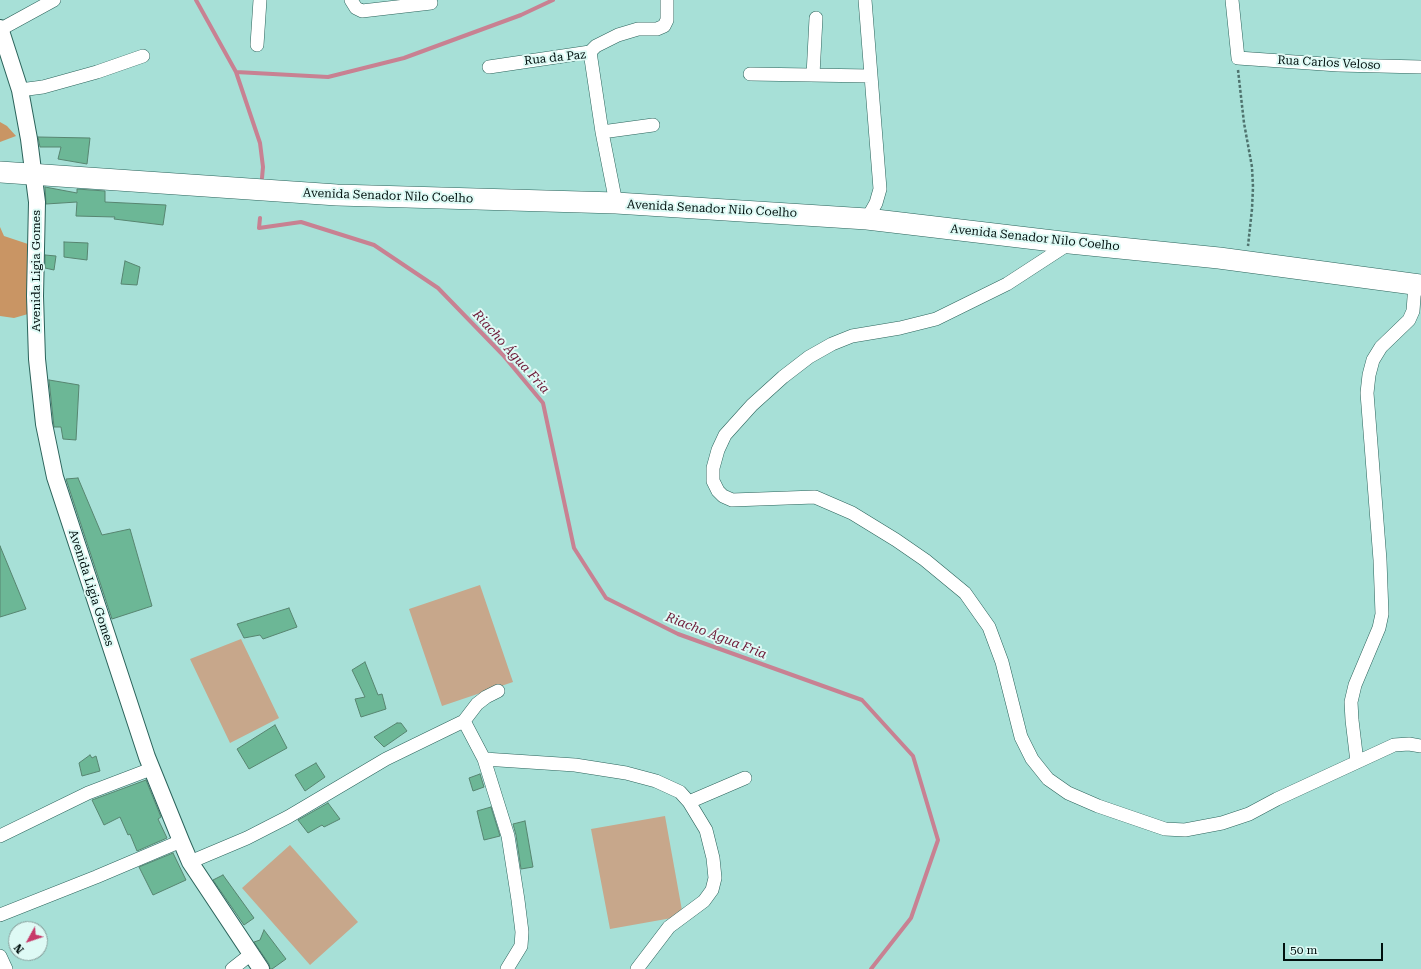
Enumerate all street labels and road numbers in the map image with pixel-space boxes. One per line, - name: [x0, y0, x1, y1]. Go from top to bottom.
- street label: Rua da Paz: [523, 48, 587, 68]
- street label: Rua Carlos Veloso: [1277, 53, 1381, 73]
- street label: Avenida Senador Nilo Coelho: [303, 186, 473, 206]
- street label: Avenida Senador Nilo Coelho: [627, 197, 797, 221]
- street label: Avenida Ligia Gomes: [29, 210, 43, 332]
- street label: Avenida Senador Nilo Coelho: [950, 222, 1120, 254]
- street label: Avenida Ligia Gomes: [65, 528, 117, 648]

